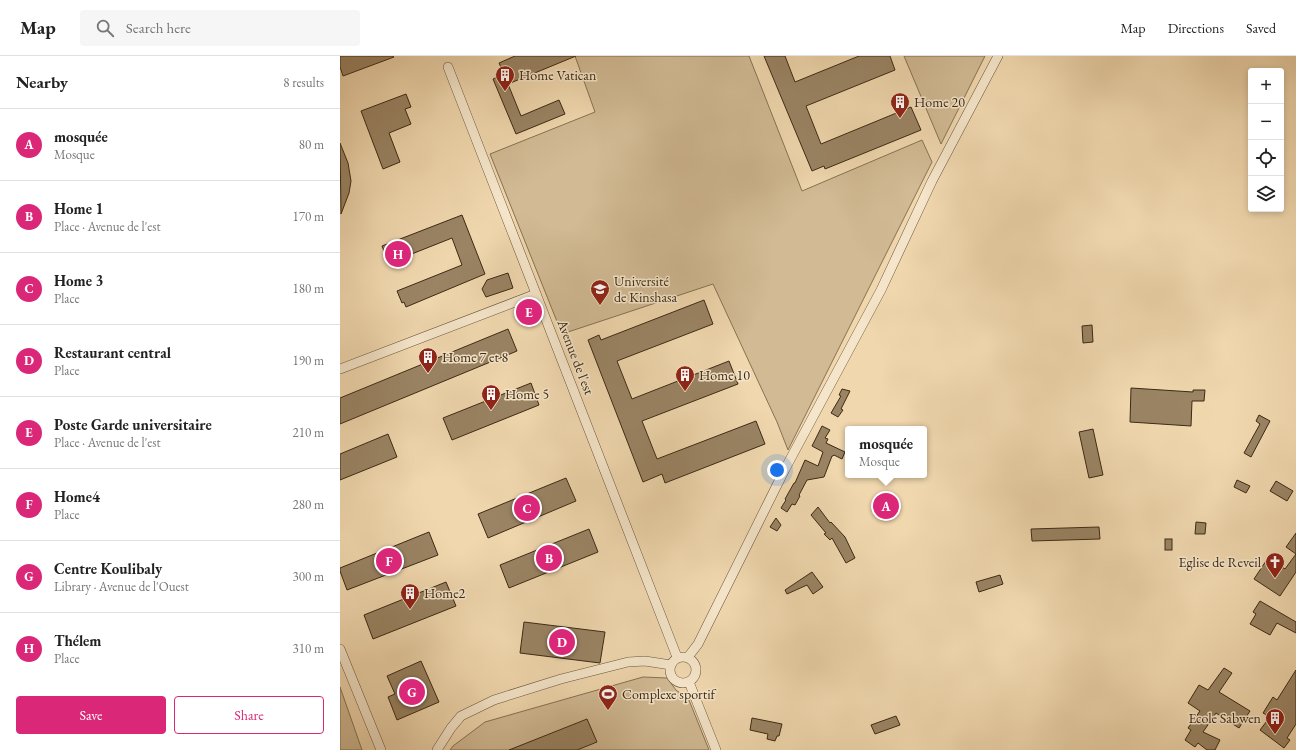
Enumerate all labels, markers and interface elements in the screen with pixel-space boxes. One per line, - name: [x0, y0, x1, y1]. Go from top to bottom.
- search box: [80, 10, 360, 46]
- text: Map: [20, 15, 56, 40]
- icon: search: [94, 17, 116, 39]
- text: Search here: [126, 18, 191, 37]
- text: Map: [1120, 19, 1146, 37]
- text: Directions: [1168, 19, 1224, 37]
- text: Saved: [1246, 19, 1276, 37]
- building icon: Home Vatican: [494, 64, 516, 92]
- place label: Home Vatican: [519, 66, 597, 84]
- map controls: [1248, 68, 1284, 212]
- button: +: [1248, 68, 1284, 104]
- text: Nearby: [16, 71, 68, 93]
- text: 8 results: [283, 74, 324, 91]
- building icon: Home 20: [889, 91, 911, 119]
- place label: Home 20: [914, 93, 965, 111]
- button: −: [1248, 104, 1284, 140]
- text: mosquée: [54, 127, 108, 146]
- text: A: [24, 136, 34, 153]
- text: 80 m: [299, 136, 324, 153]
- button: locate: [1248, 140, 1284, 176]
- text: Mosque: [54, 146, 95, 163]
- button: layers: [1248, 176, 1284, 212]
- text: Home 1: [54, 199, 103, 218]
- text: B: [25, 208, 33, 225]
- text: 170 m: [293, 208, 324, 225]
- text: Place · Avenue de l'est: [54, 218, 161, 235]
- pin: H: [385, 239, 411, 269]
- text: Home 3: [54, 271, 103, 290]
- place label: Université de Kinshasa: [614, 272, 678, 306]
- school or university icon: Université de Kinshasa: [589, 278, 611, 306]
- text: C: [24, 280, 34, 297]
- text: 180 m: [293, 280, 324, 297]
- text: Place: [54, 290, 80, 307]
- pin: E: [516, 297, 542, 327]
- street label: Avenue de l'est: [553, 316, 599, 398]
- text: Restaurant central: [54, 343, 171, 362]
- building icon: Home 7 et 8: [417, 346, 439, 374]
- place label: Home 7 et 8: [442, 348, 509, 366]
- text: D: [24, 352, 34, 369]
- text: 190 m: [293, 352, 324, 369]
- text: Place: [54, 362, 80, 379]
- building icon: Home 10: [674, 364, 696, 392]
- place label: Home 10: [699, 366, 750, 384]
- building icon: Home 5: [480, 383, 502, 411]
- place label: Home 5: [505, 385, 549, 403]
- text: Poste Garde universitaire: [54, 415, 212, 434]
- text: E: [25, 424, 33, 441]
- text: 210 m: [293, 424, 324, 441]
- popup: [845, 426, 927, 478]
- text: Place · Avenue de l'est: [54, 434, 161, 451]
- text: mosquée: [859, 434, 913, 453]
- text: Mosque: [859, 453, 900, 470]
- your location: [767, 460, 787, 480]
- text: Home4: [54, 487, 100, 506]
- pin: A: [873, 491, 899, 521]
- pin: C: [514, 493, 540, 523]
- text: F: [25, 496, 33, 513]
- text: 280 m: [293, 496, 324, 513]
- text: Place: [54, 506, 80, 523]
- pin: B: [536, 543, 562, 573]
- pin: F: [376, 546, 402, 576]
- church icon: Eglise de Reveil: [1264, 551, 1286, 579]
- place label: Eglise de Reveil: [1179, 553, 1262, 571]
- text: Centre Koulibaly: [54, 559, 162, 578]
- text: G: [24, 568, 34, 585]
- text: 300 m: [293, 568, 324, 585]
- text: Library · Avenue de l'Ouest: [54, 578, 189, 595]
- building icon: Home2: [399, 582, 421, 610]
- place label: Home2: [424, 584, 466, 602]
- pin: D: [549, 627, 575, 657]
- text: Thélem: [54, 631, 101, 650]
- text: H: [24, 640, 34, 657]
- text: 310 m: [293, 640, 324, 657]
- text: Place: [54, 650, 80, 667]
- pin: G: [399, 677, 425, 707]
- sports icon: Complexe sportif: [597, 683, 619, 711]
- place label: Complexe sportif: [622, 685, 717, 703]
- button: Save: [16, 696, 166, 734]
- button: Share: [174, 696, 324, 734]
- building icon: Ecole Sabwen: [1264, 707, 1286, 735]
- place label: Ecole Sabwen: [1189, 709, 1262, 727]

